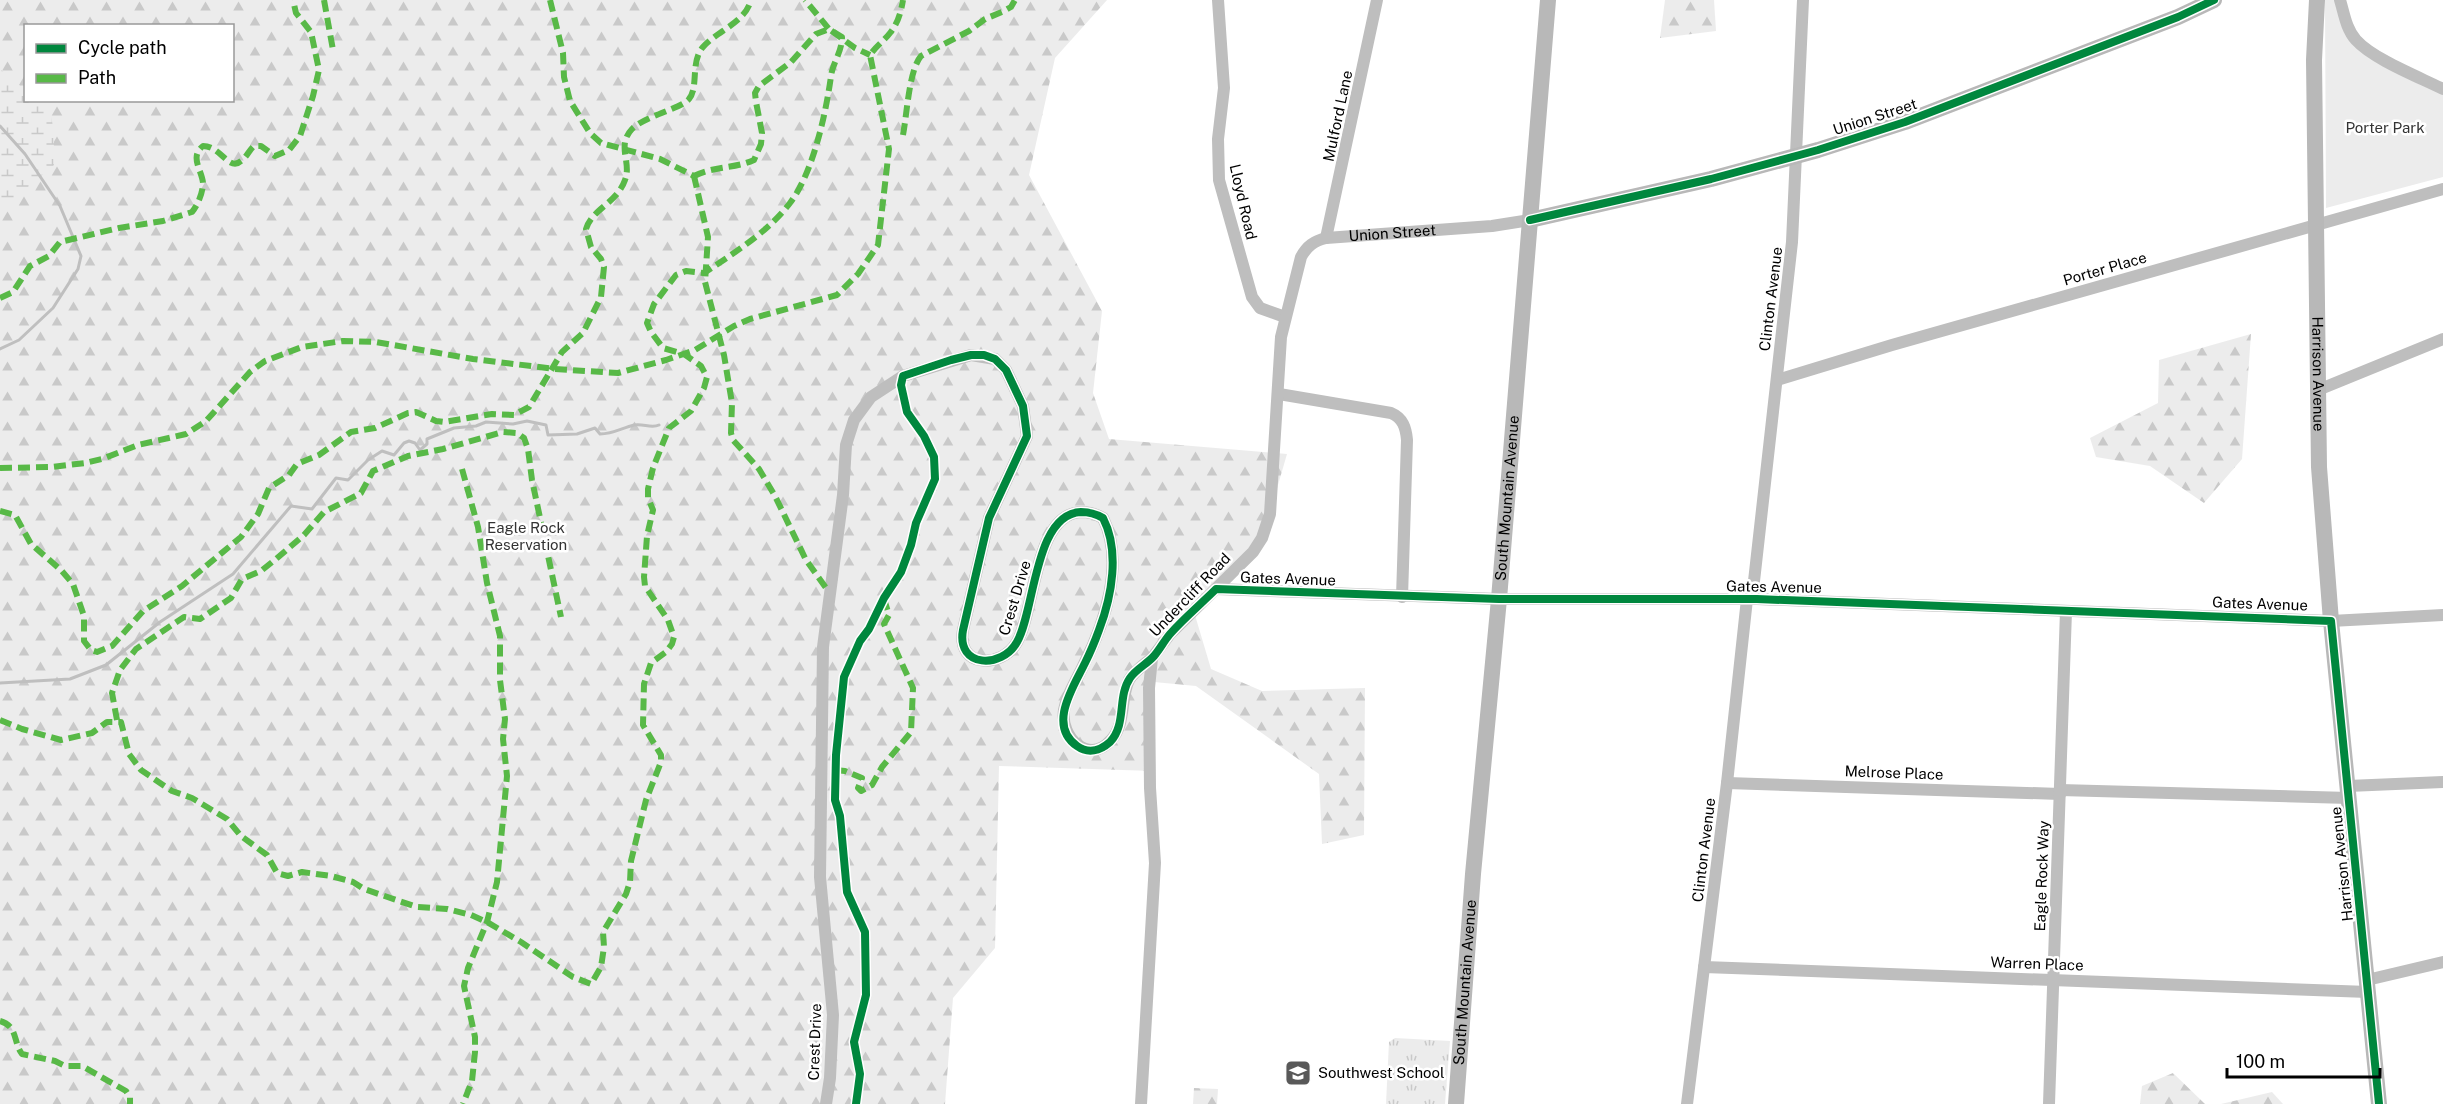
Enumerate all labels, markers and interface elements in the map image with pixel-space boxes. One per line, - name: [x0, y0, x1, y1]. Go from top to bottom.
- legend: [24, 24, 234, 102]
- text: Cycle path: [78, 37, 167, 58]
- text: Path: [78, 67, 116, 88]
- street label: Mulford Lane: [1320, 69, 1355, 163]
- street label: Union Street: [1831, 95, 1919, 138]
- park label: Porter Park: [2345, 119, 2425, 136]
- street label: Lloyd Road: [1227, 162, 1260, 241]
- street label: Union Street: [1348, 221, 1437, 244]
- street label: Clinton Avenue: [1756, 246, 1785, 352]
- street label: Porter Place: [2061, 248, 2149, 289]
- street label: Harrison Avenue: [2309, 316, 2328, 432]
- street label: South Mountain Avenue: [1492, 415, 1522, 582]
- park label: Eagle Rock Reservation: [485, 519, 567, 553]
- street label: Undercliff Road: [1146, 549, 1234, 640]
- street label: Crest Drive: [995, 558, 1034, 637]
- street label: Gates Avenue: [1240, 568, 1336, 589]
- street label: Gates Avenue: [1726, 577, 1822, 596]
- street label: Gates Avenue: [2212, 593, 2308, 614]
- street label: Melrose Place: [1844, 762, 1944, 783]
- street label: Clinton Avenue: [1689, 797, 1718, 903]
- street label: Harrison Avenue: [2327, 806, 2356, 922]
- street label: Eagle Rock Way: [2031, 820, 2052, 932]
- street label: South Mountain Avenue: [1450, 899, 1479, 1066]
- street label: Warren Place: [1990, 953, 2084, 974]
- street label: Crest Drive: [805, 1003, 824, 1081]
- scale bar: [2227, 1041, 2380, 1079]
- text: 100 m: [2236, 1051, 2285, 1072]
- school or university icon: Southwest School: [1283, 1058, 1313, 1088]
- place label: Southwest School: [1318, 1064, 1445, 1081]

